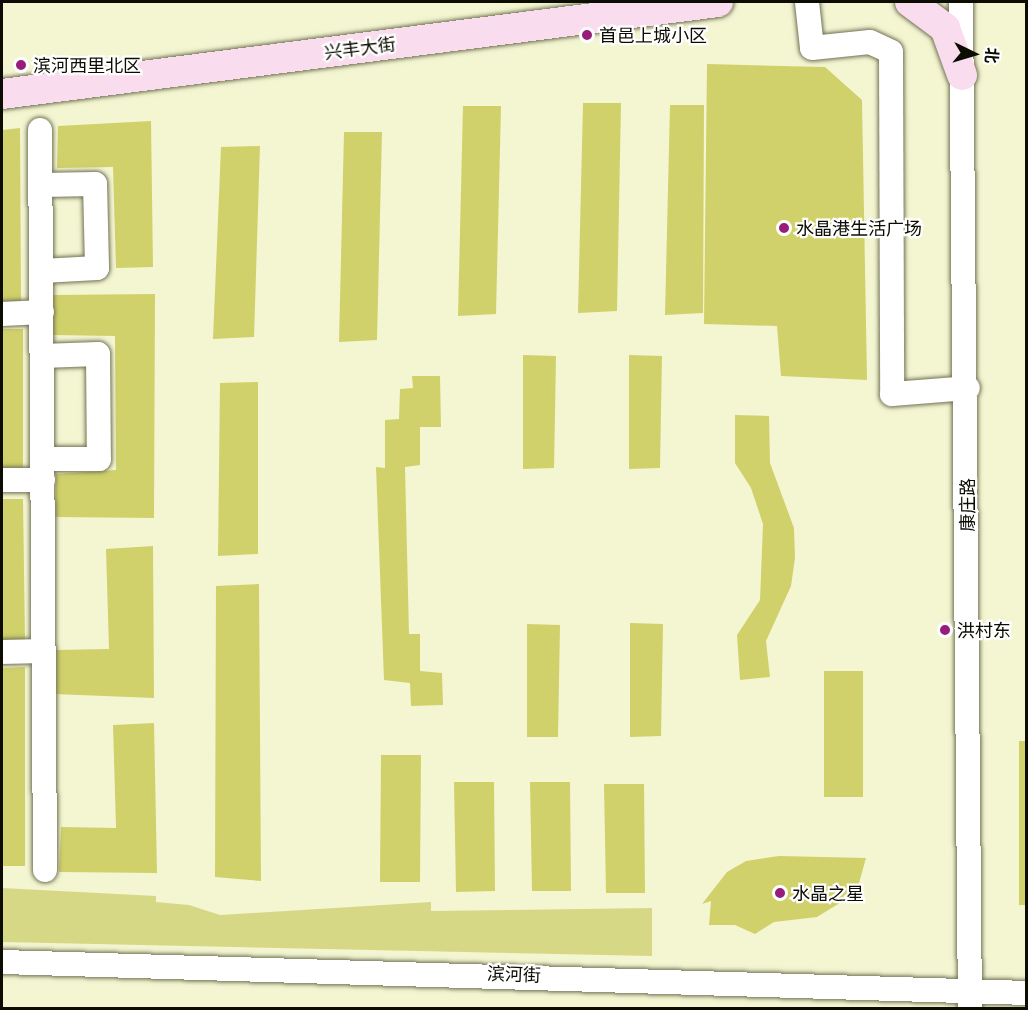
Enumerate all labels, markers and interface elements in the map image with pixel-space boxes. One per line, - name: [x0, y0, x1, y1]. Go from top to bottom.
- place label: 首邑上城小区: [599, 24, 707, 46]
- north arrow: [944, 24, 1004, 84]
- marker: 首邑上城小区: [580, 28, 594, 42]
- street label: 兴丰大街: [323, 33, 397, 63]
- text: 北: [982, 47, 1002, 64]
- place label: 滨河西里北区: [33, 54, 141, 76]
- marker: 滨河西里北区: [14, 58, 28, 72]
- place label: 水晶港生活广场: [796, 217, 922, 239]
- marker: 水晶港生活广场: [777, 221, 791, 235]
- street label: 康庄路: [956, 478, 978, 532]
- place label: 洪村东: [957, 619, 1011, 641]
- marker: 洪村东: [938, 623, 952, 637]
- place label: 水晶之星: [792, 882, 864, 904]
- marker: 水晶之星: [773, 886, 787, 900]
- street label: 滨河街: [487, 962, 541, 986]

